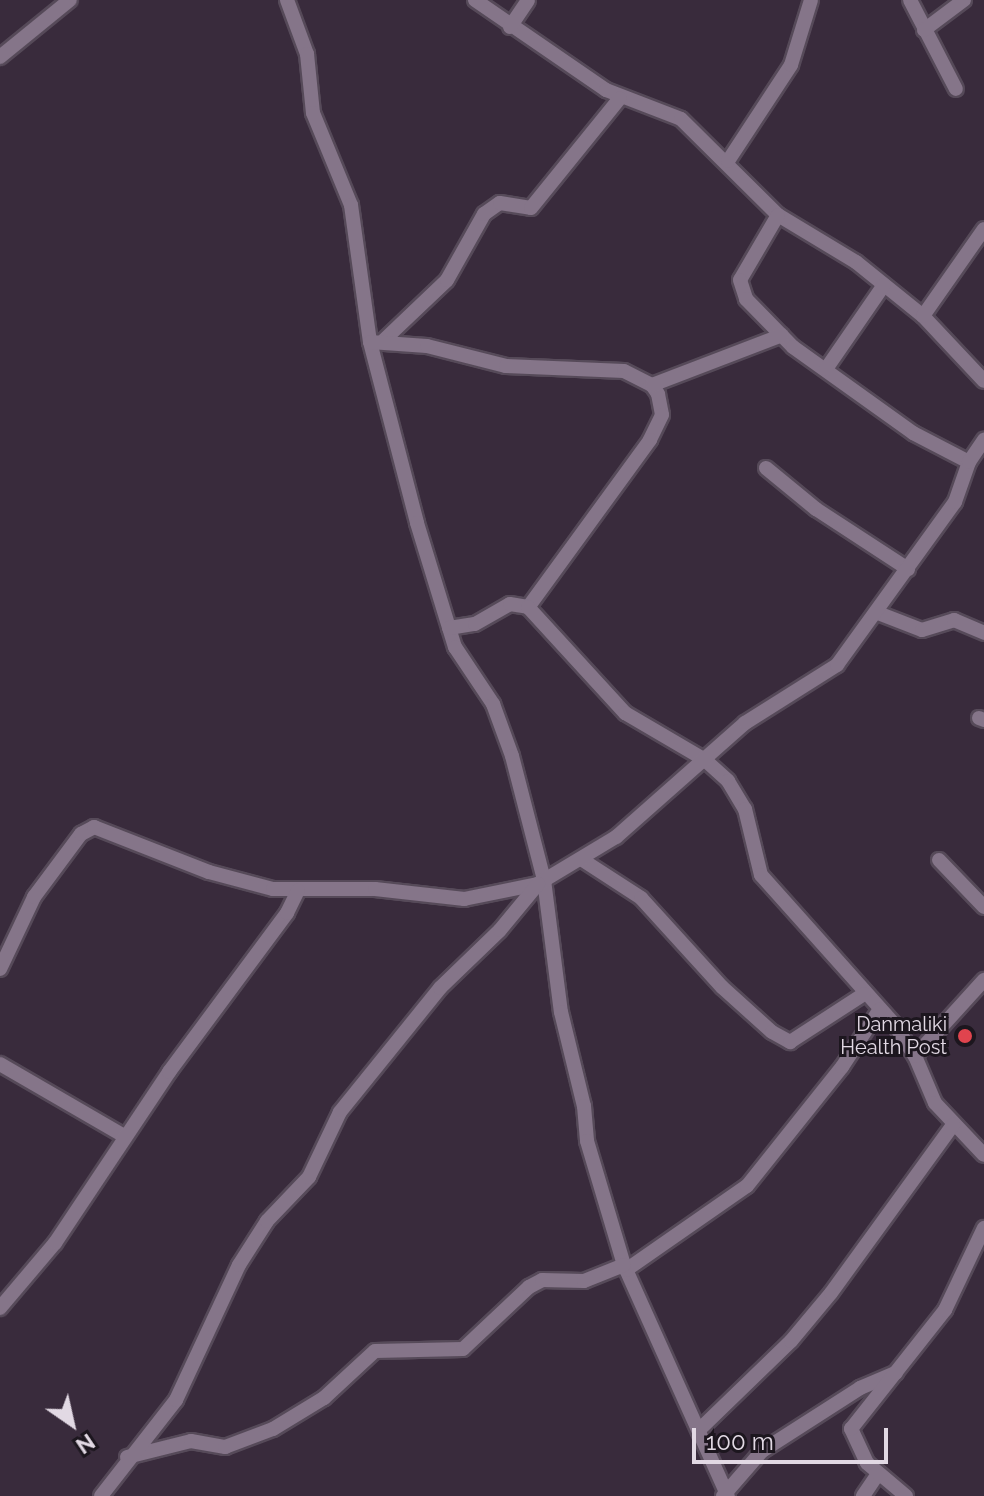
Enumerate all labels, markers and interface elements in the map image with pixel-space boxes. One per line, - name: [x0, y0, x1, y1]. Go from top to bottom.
- place label: Danmaliki Health Post: [840, 1012, 947, 1059]
- marker: Danmaliki Health Post: [954, 1025, 976, 1047]
- north arrow: [32, 1384, 112, 1464]
- scale bar: [696, 1412, 892, 1462]
- text: 100 m: [706, 1427, 774, 1456]
- text: N: [71, 1428, 100, 1459]

